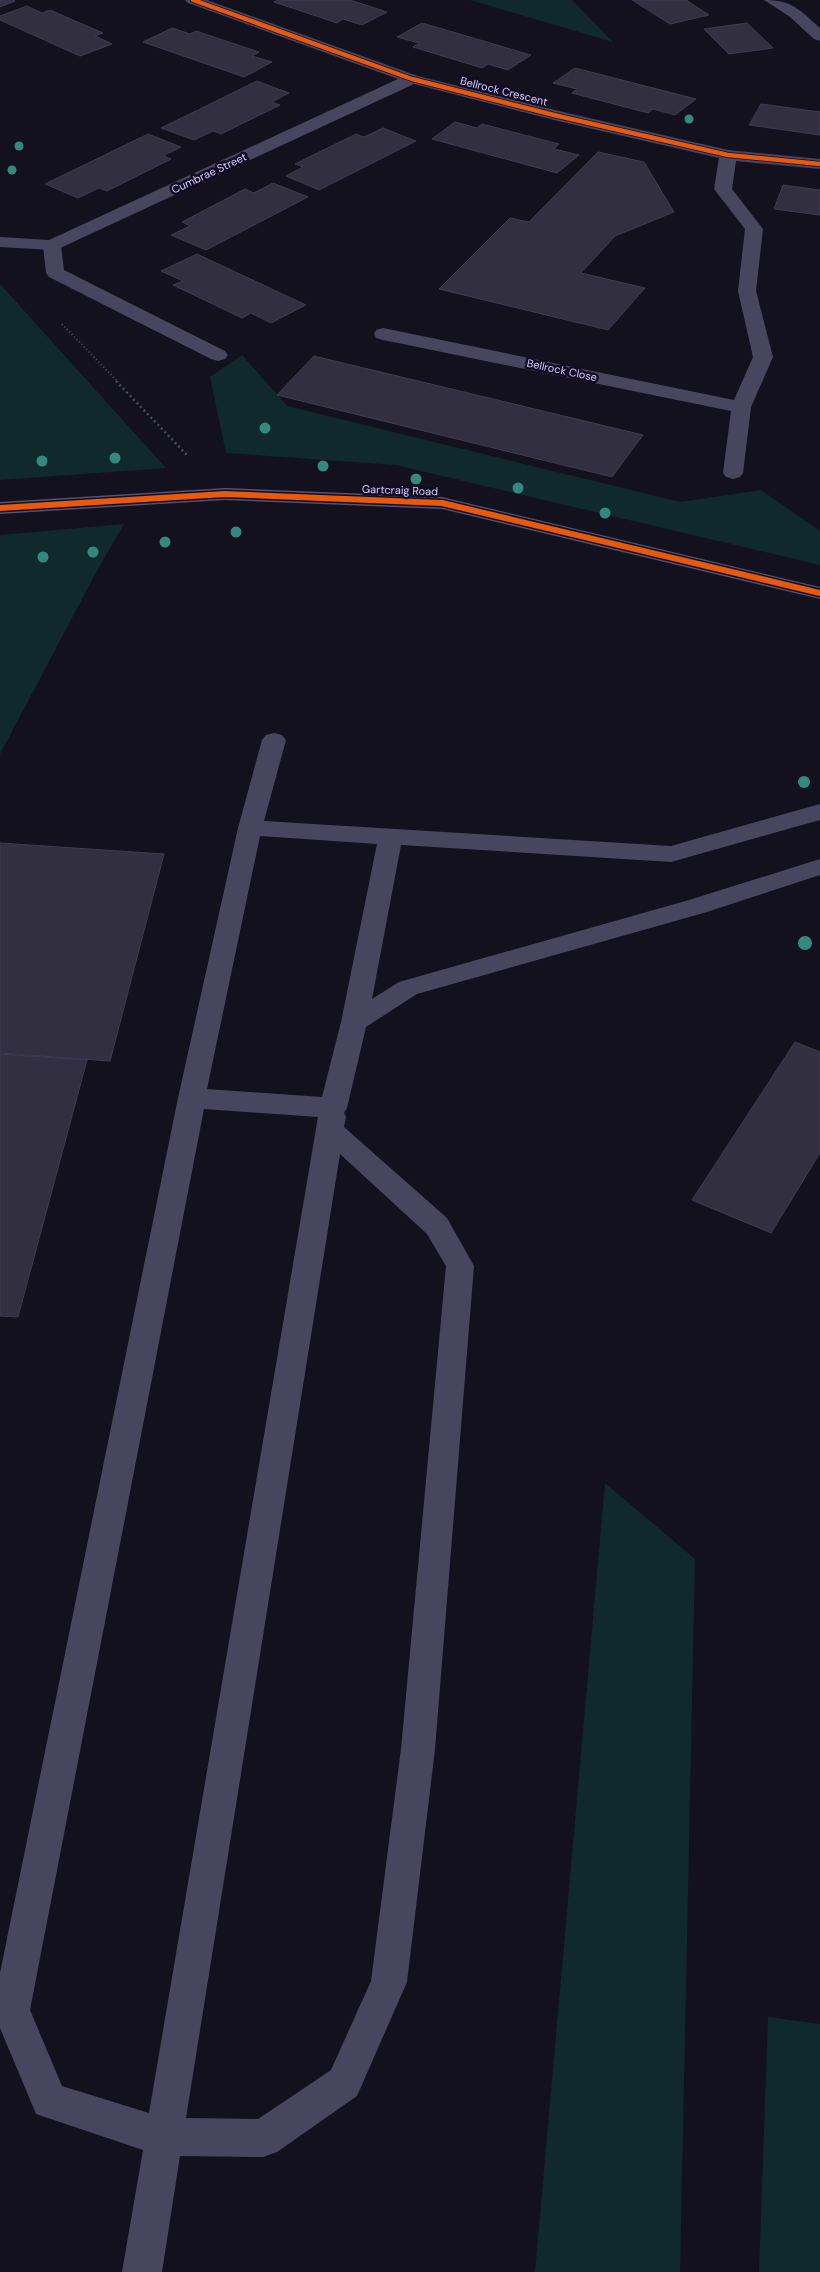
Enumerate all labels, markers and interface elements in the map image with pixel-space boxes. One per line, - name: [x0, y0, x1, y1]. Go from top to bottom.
- street label: Bellrock Crescent: [459, 73, 549, 109]
- street label: Cumbrae Street: [169, 149, 249, 197]
- street label: Bellrock Close: [526, 356, 598, 384]
- street label: Gartcraig Road: [362, 482, 438, 498]

